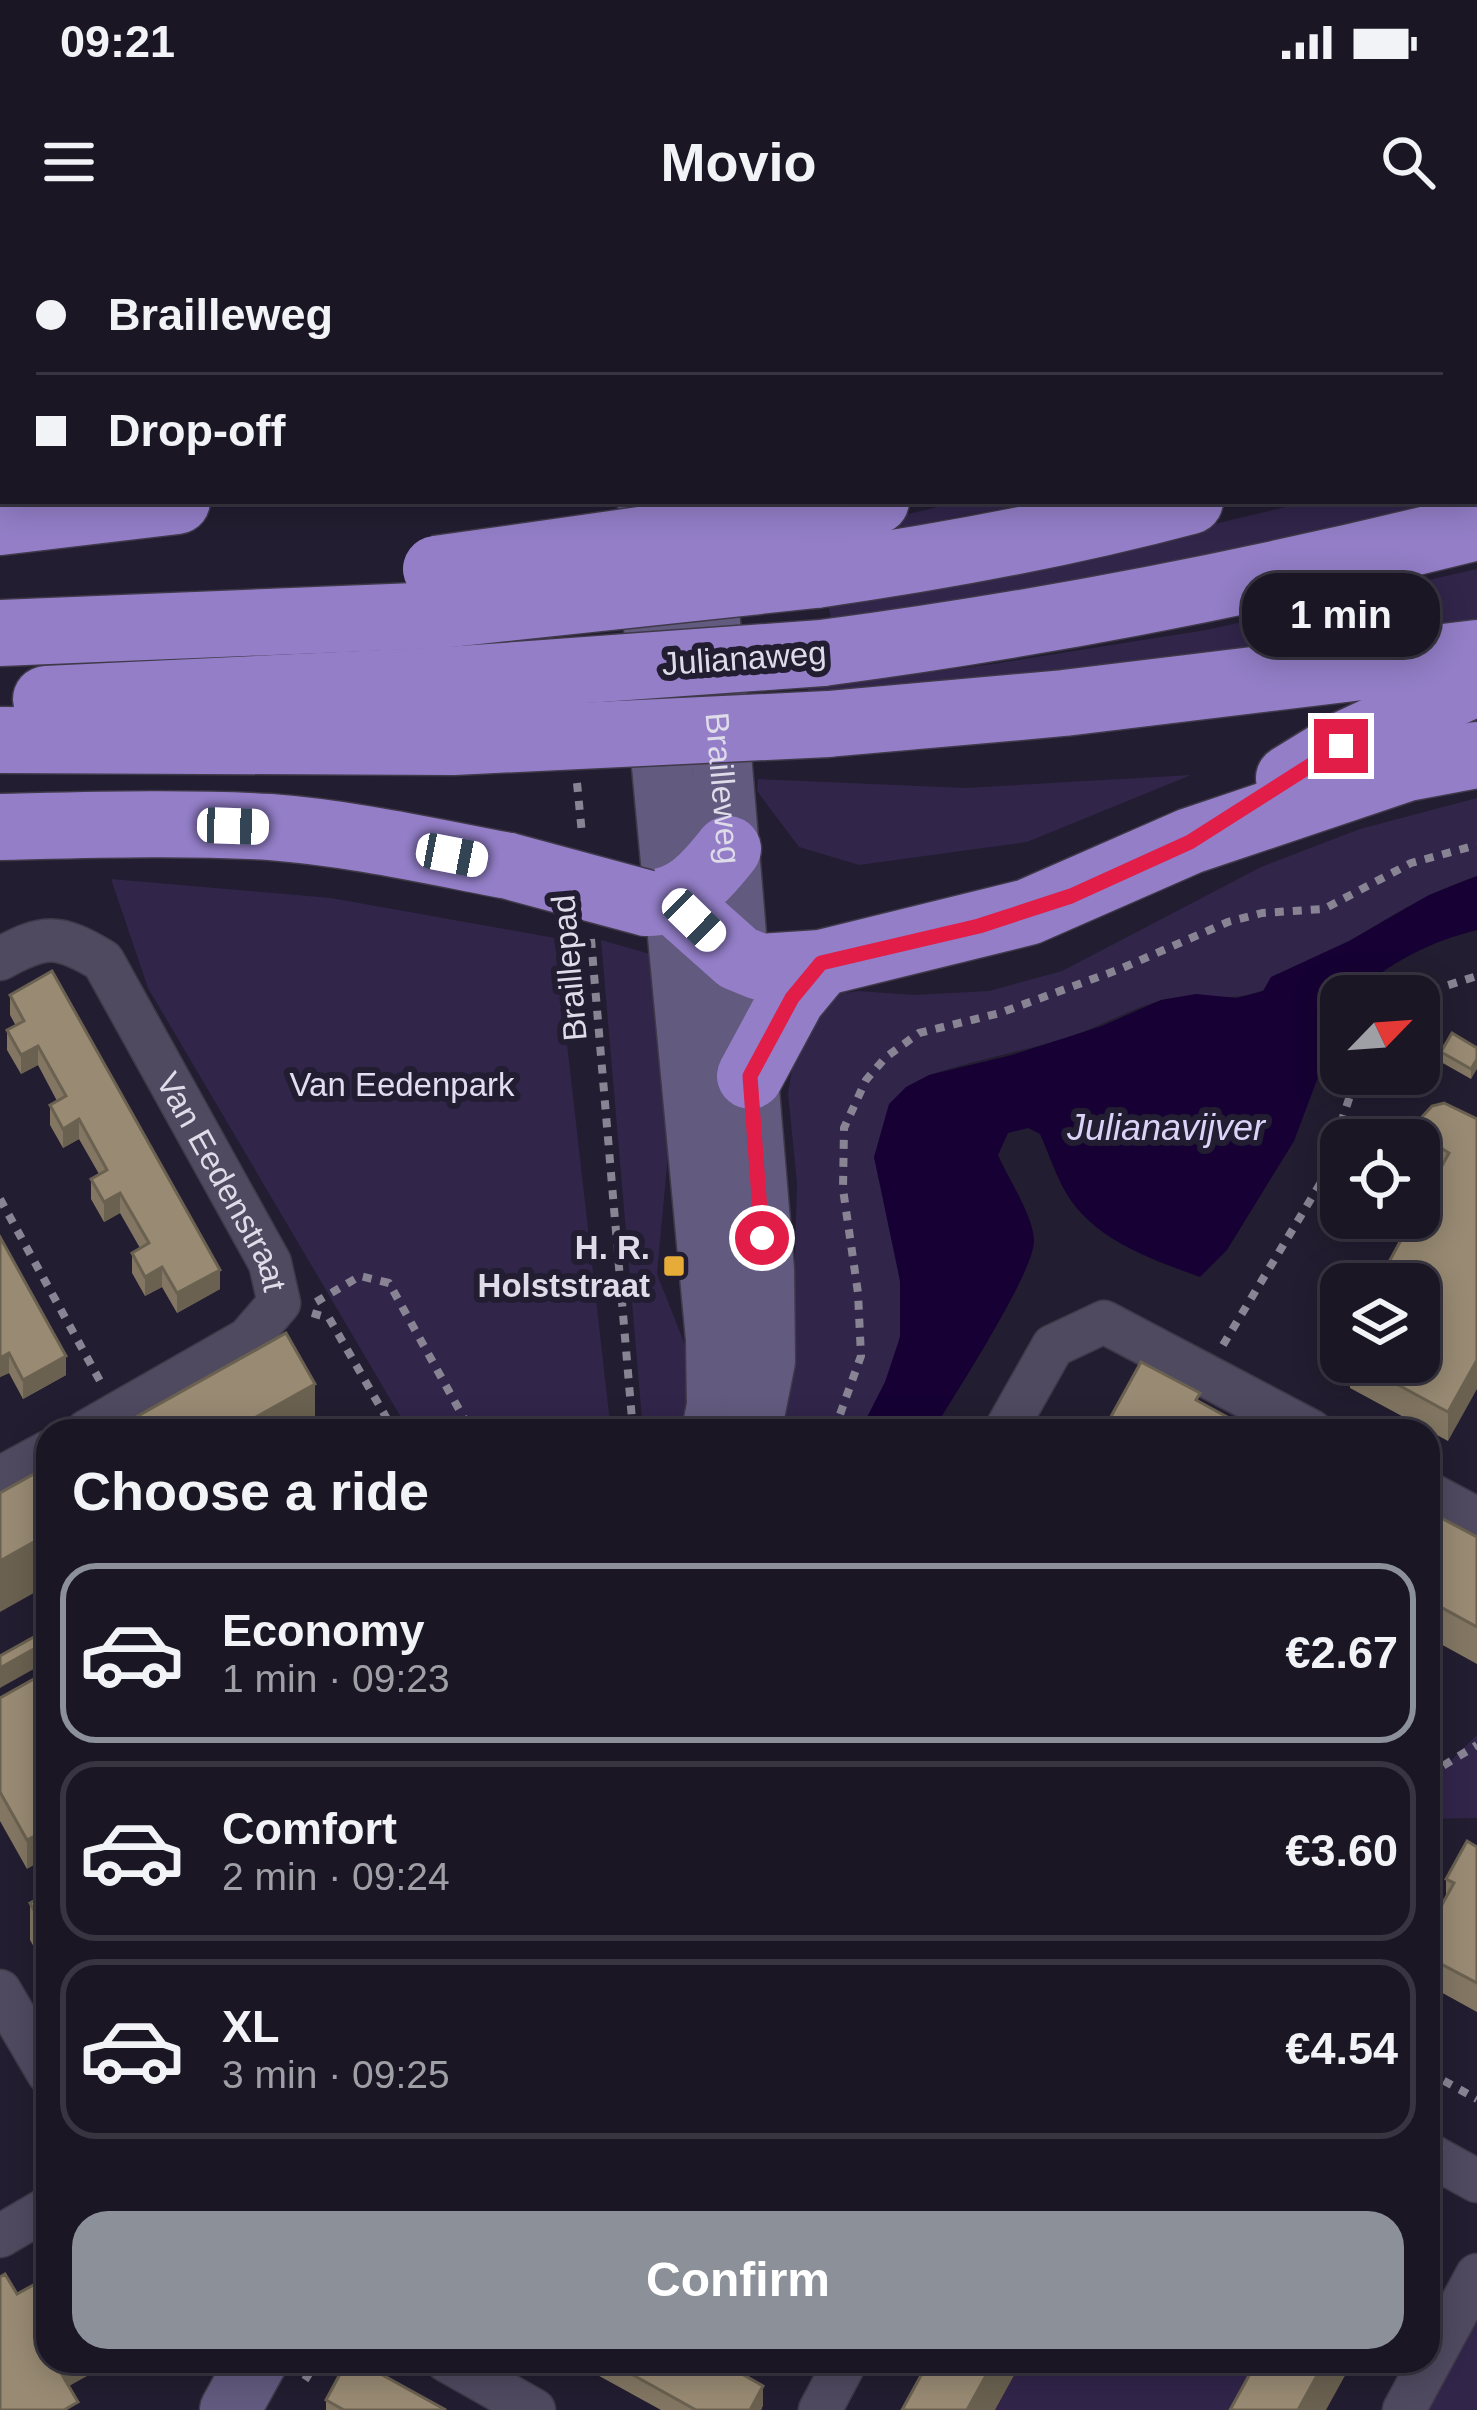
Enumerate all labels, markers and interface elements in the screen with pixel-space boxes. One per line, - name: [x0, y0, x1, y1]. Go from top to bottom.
- text: 09:21: [60, 16, 175, 67]
- icon: menu: [36, 129, 102, 195]
- icon: search: [1375, 129, 1441, 195]
- text: Movio: [661, 132, 817, 192]
- text: Brailleweg: [108, 289, 333, 340]
- text: Drop-off: [108, 405, 285, 456]
- callout: 1 min: [1242, 572, 1440, 656]
- text: 1 min: [1290, 593, 1392, 636]
- street label: Julianaweg: [660, 634, 828, 682]
- street label: Brailleweg: [699, 711, 749, 866]
- route end: [1314, 719, 1368, 773]
- car: [196, 807, 270, 845]
- car: [413, 830, 491, 880]
- car: [656, 882, 732, 958]
- street label: Braillepad: [544, 893, 594, 1043]
- north arrow: [1320, 975, 1440, 1095]
- map controls: [1320, 975, 1440, 1383]
- street label: Van Eedenstraat: [150, 1066, 294, 1295]
- park label: Van Eedenpark: [289, 1066, 515, 1103]
- water label: Julianavijver: [1066, 1107, 1267, 1148]
- button: locate: [1320, 1119, 1440, 1239]
- route start: [735, 1211, 789, 1265]
- place label: H. R. Holststraat: [478, 1229, 650, 1304]
- marker: H. R. Holststraat: [661, 1253, 687, 1279]
- button: layers: [1320, 1263, 1440, 1383]
- text: Choose a ride: [72, 1461, 429, 1521]
- icon: car: [78, 1599, 186, 1707]
- text: Economy: [222, 1605, 425, 1656]
- text: €2.67: [1285, 1627, 1398, 1678]
- text: 1 min · 09:23: [222, 1657, 450, 1700]
- icon: car: [78, 1797, 186, 1905]
- text: Comfort: [222, 1803, 397, 1854]
- text: €3.60: [1285, 1825, 1398, 1876]
- text: 2 min · 09:24: [222, 1855, 450, 1898]
- icon: car: [78, 1995, 186, 2103]
- text: XL: [222, 2001, 280, 2052]
- text: €4.54: [1285, 2023, 1398, 2074]
- text: 3 min · 09:25: [222, 2053, 450, 2096]
- button: Confirm: [72, 2211, 1404, 2349]

